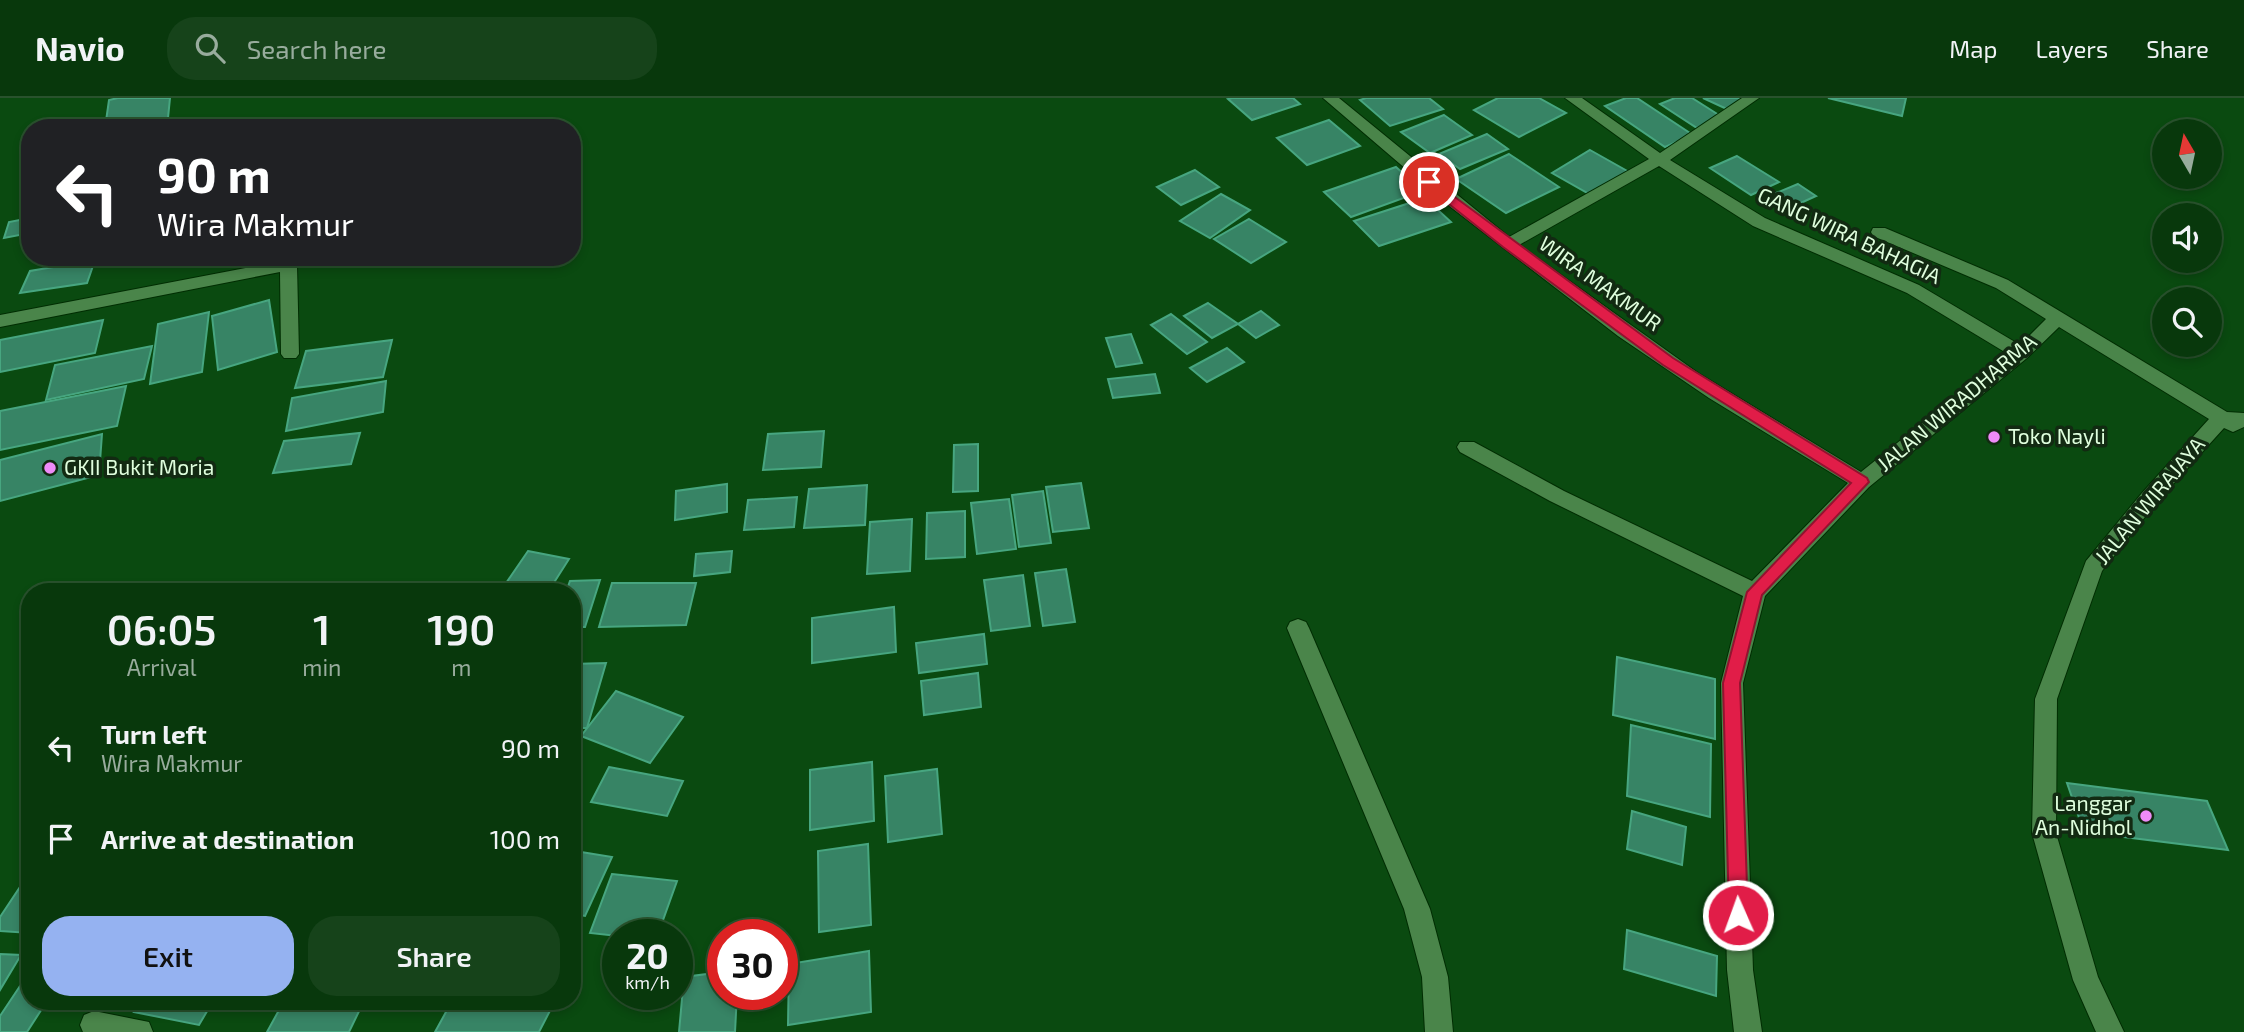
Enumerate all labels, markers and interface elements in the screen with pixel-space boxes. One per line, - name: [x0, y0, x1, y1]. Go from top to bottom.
- search box: [167, 17, 657, 80]
- text: Navio: [35, 28, 125, 68]
- icon: search: [191, 29, 229, 67]
- text: Search here: [247, 33, 386, 64]
- text: Map: [1949, 34, 1997, 63]
- text: Layers: [2035, 34, 2108, 63]
- text: Share: [2146, 34, 2209, 63]
- north arrow: [2152, 119, 2222, 189]
- map controls: [2152, 119, 2222, 357]
- text: 90 m: [157, 144, 271, 203]
- icon: left: [42, 147, 133, 238]
- pin: [1399, 152, 1459, 212]
- icon: arrive: [1410, 163, 1448, 201]
- street label: GANG WIRA BAHAGIA: [1754, 181, 1945, 288]
- button: sound: [2152, 203, 2222, 273]
- text: Wira Makmur: [157, 204, 354, 242]
- street label: WIRA MAKMUR: [1535, 230, 1667, 335]
- button: search: [2152, 287, 2222, 357]
- street label: JALAN WIRADHARMA: [1871, 328, 2041, 476]
- place label: Toko Nayli: [2008, 423, 2106, 448]
- marker: Toko Nayli: [1986, 429, 2002, 445]
- street label: JALAN WIRAJAYA: [2089, 432, 2209, 568]
- place label: GKII Bukit Moria: [64, 454, 214, 479]
- marker: GKII Bukit Moria: [42, 460, 58, 476]
- text: 06:05: [107, 603, 217, 653]
- text: 1: [313, 603, 331, 653]
- text: 190: [427, 603, 495, 653]
- text: Arrival: [127, 653, 197, 681]
- text: min: [302, 653, 341, 681]
- text: m: [451, 653, 471, 681]
- text: Turn left: [101, 718, 207, 749]
- icon: left: [42, 729, 80, 767]
- text: 90 m: [501, 732, 560, 763]
- text: Wira Makmur: [101, 749, 242, 777]
- place label: Langgar An-Nidhol: [2035, 790, 2133, 839]
- marker: Langgar An-Nidhol: [2138, 808, 2154, 824]
- icon: arrive: [42, 820, 80, 858]
- text: Arrive at destination: [101, 823, 354, 854]
- text: 100 m: [490, 823, 560, 854]
- position arrow: [1701, 878, 1775, 952]
- button: Exit: [42, 916, 294, 996]
- button: Share: [308, 916, 560, 996]
- speed limit sign: 30: [707, 919, 798, 1010]
- text: 20: [626, 934, 669, 976]
- text: km/h: [625, 971, 670, 993]

